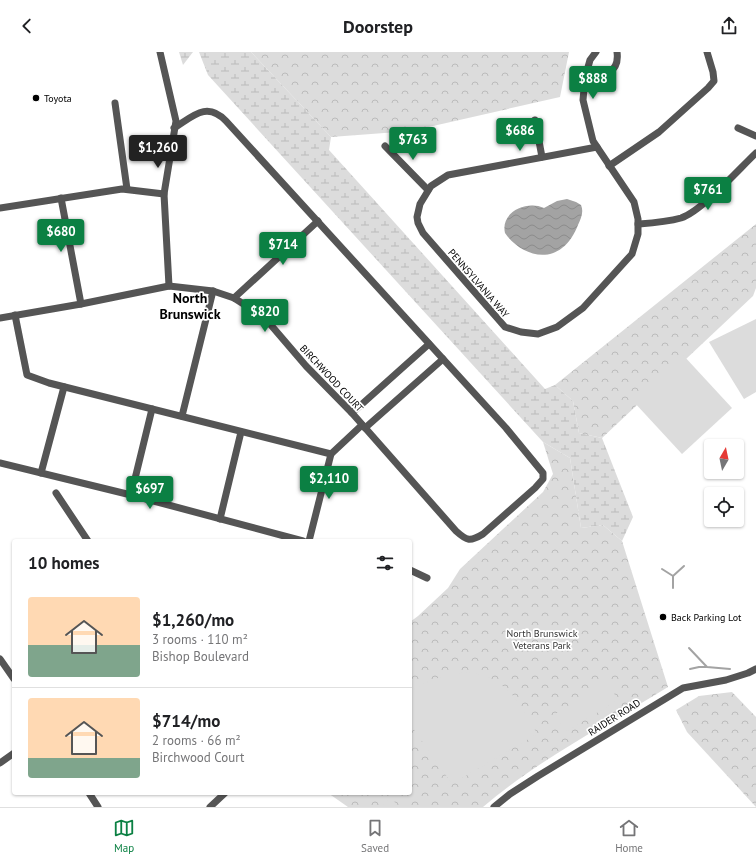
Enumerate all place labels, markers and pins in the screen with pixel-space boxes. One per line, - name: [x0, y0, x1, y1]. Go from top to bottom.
- pin: $888: [569, 66, 617, 100]
- place label: Toyota: [44, 92, 72, 105]
- marker: Toyota: [31, 93, 41, 103]
- pin: $686: [496, 118, 544, 152]
- pin: $763: [389, 127, 437, 161]
- pin: $1,260: [125, 135, 191, 169]
- pin: $761: [684, 177, 732, 211]
- pin: $680: [37, 219, 85, 253]
- pin: $714: [259, 232, 307, 266]
- pin: $820: [241, 299, 289, 333]
- pin: $2,110: [296, 466, 362, 500]
- pin: $697: [126, 476, 174, 510]
- place label: Back Parking Lot: [671, 611, 742, 624]
- marker: Back Parking Lot: [658, 612, 668, 622]

